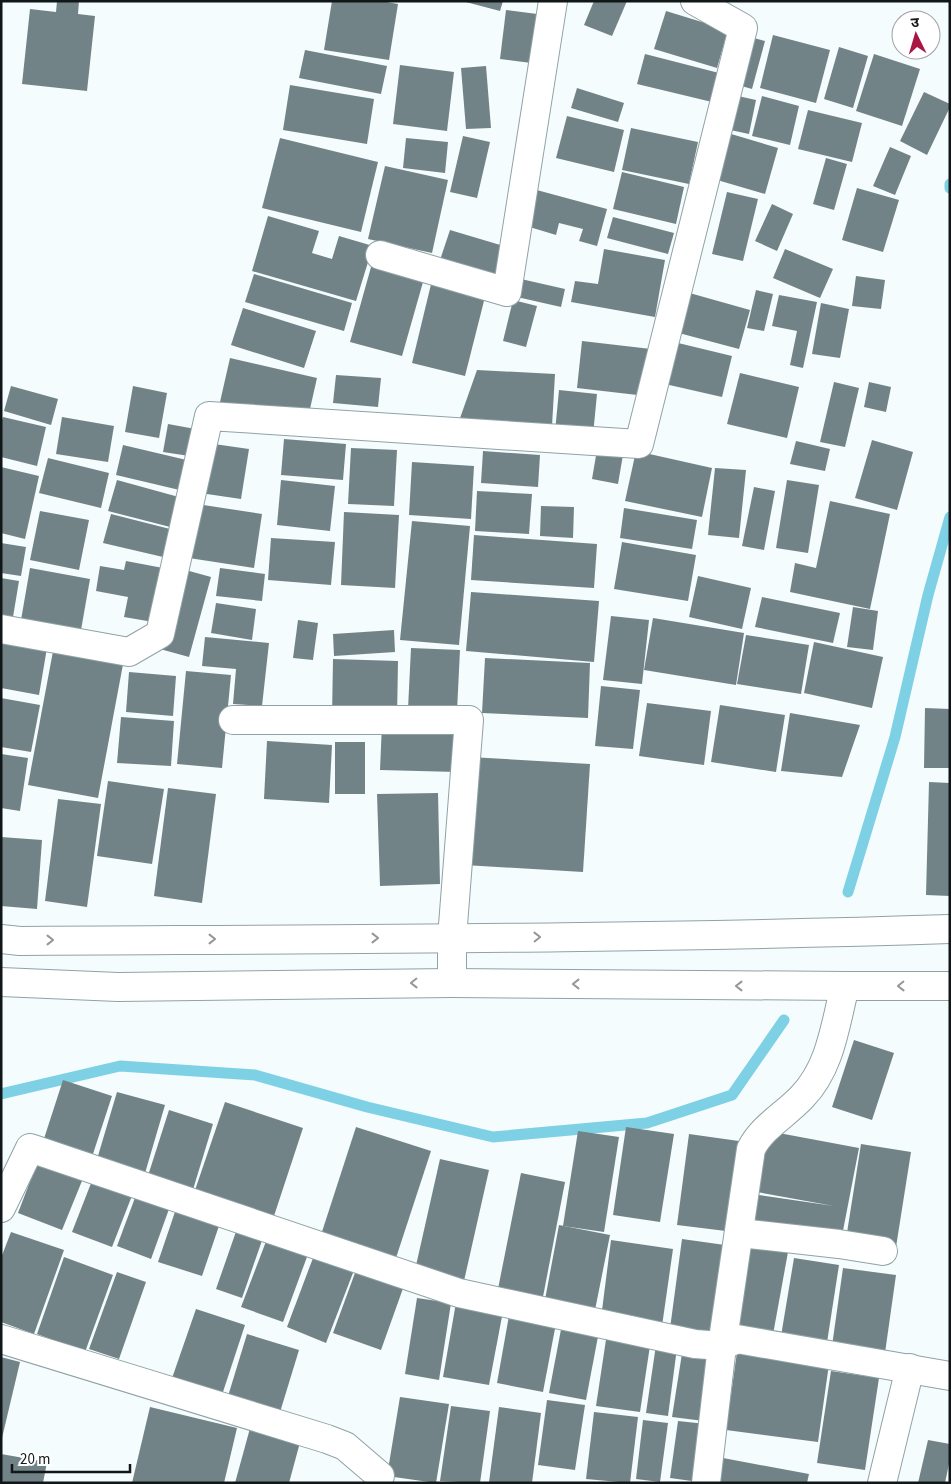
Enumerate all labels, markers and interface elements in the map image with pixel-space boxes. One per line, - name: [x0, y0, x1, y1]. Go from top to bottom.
- north arrow: [891, 10, 941, 60]
- text: उ: [910, 13, 921, 33]
- one-way arrow: [534, 932, 542, 942]
- one-way arrow: [371, 933, 379, 944]
- one-way arrow: [209, 934, 217, 945]
- one-way arrow: [46, 935, 54, 945]
- one-way arrow: [409, 978, 417, 989]
- one-way arrow: [572, 979, 580, 989]
- one-way arrow: [734, 980, 742, 991]
- one-way arrow: [897, 981, 904, 991]
- scale bar: [12, 1442, 130, 1474]
- text: 20 m: [20, 1449, 50, 1470]

